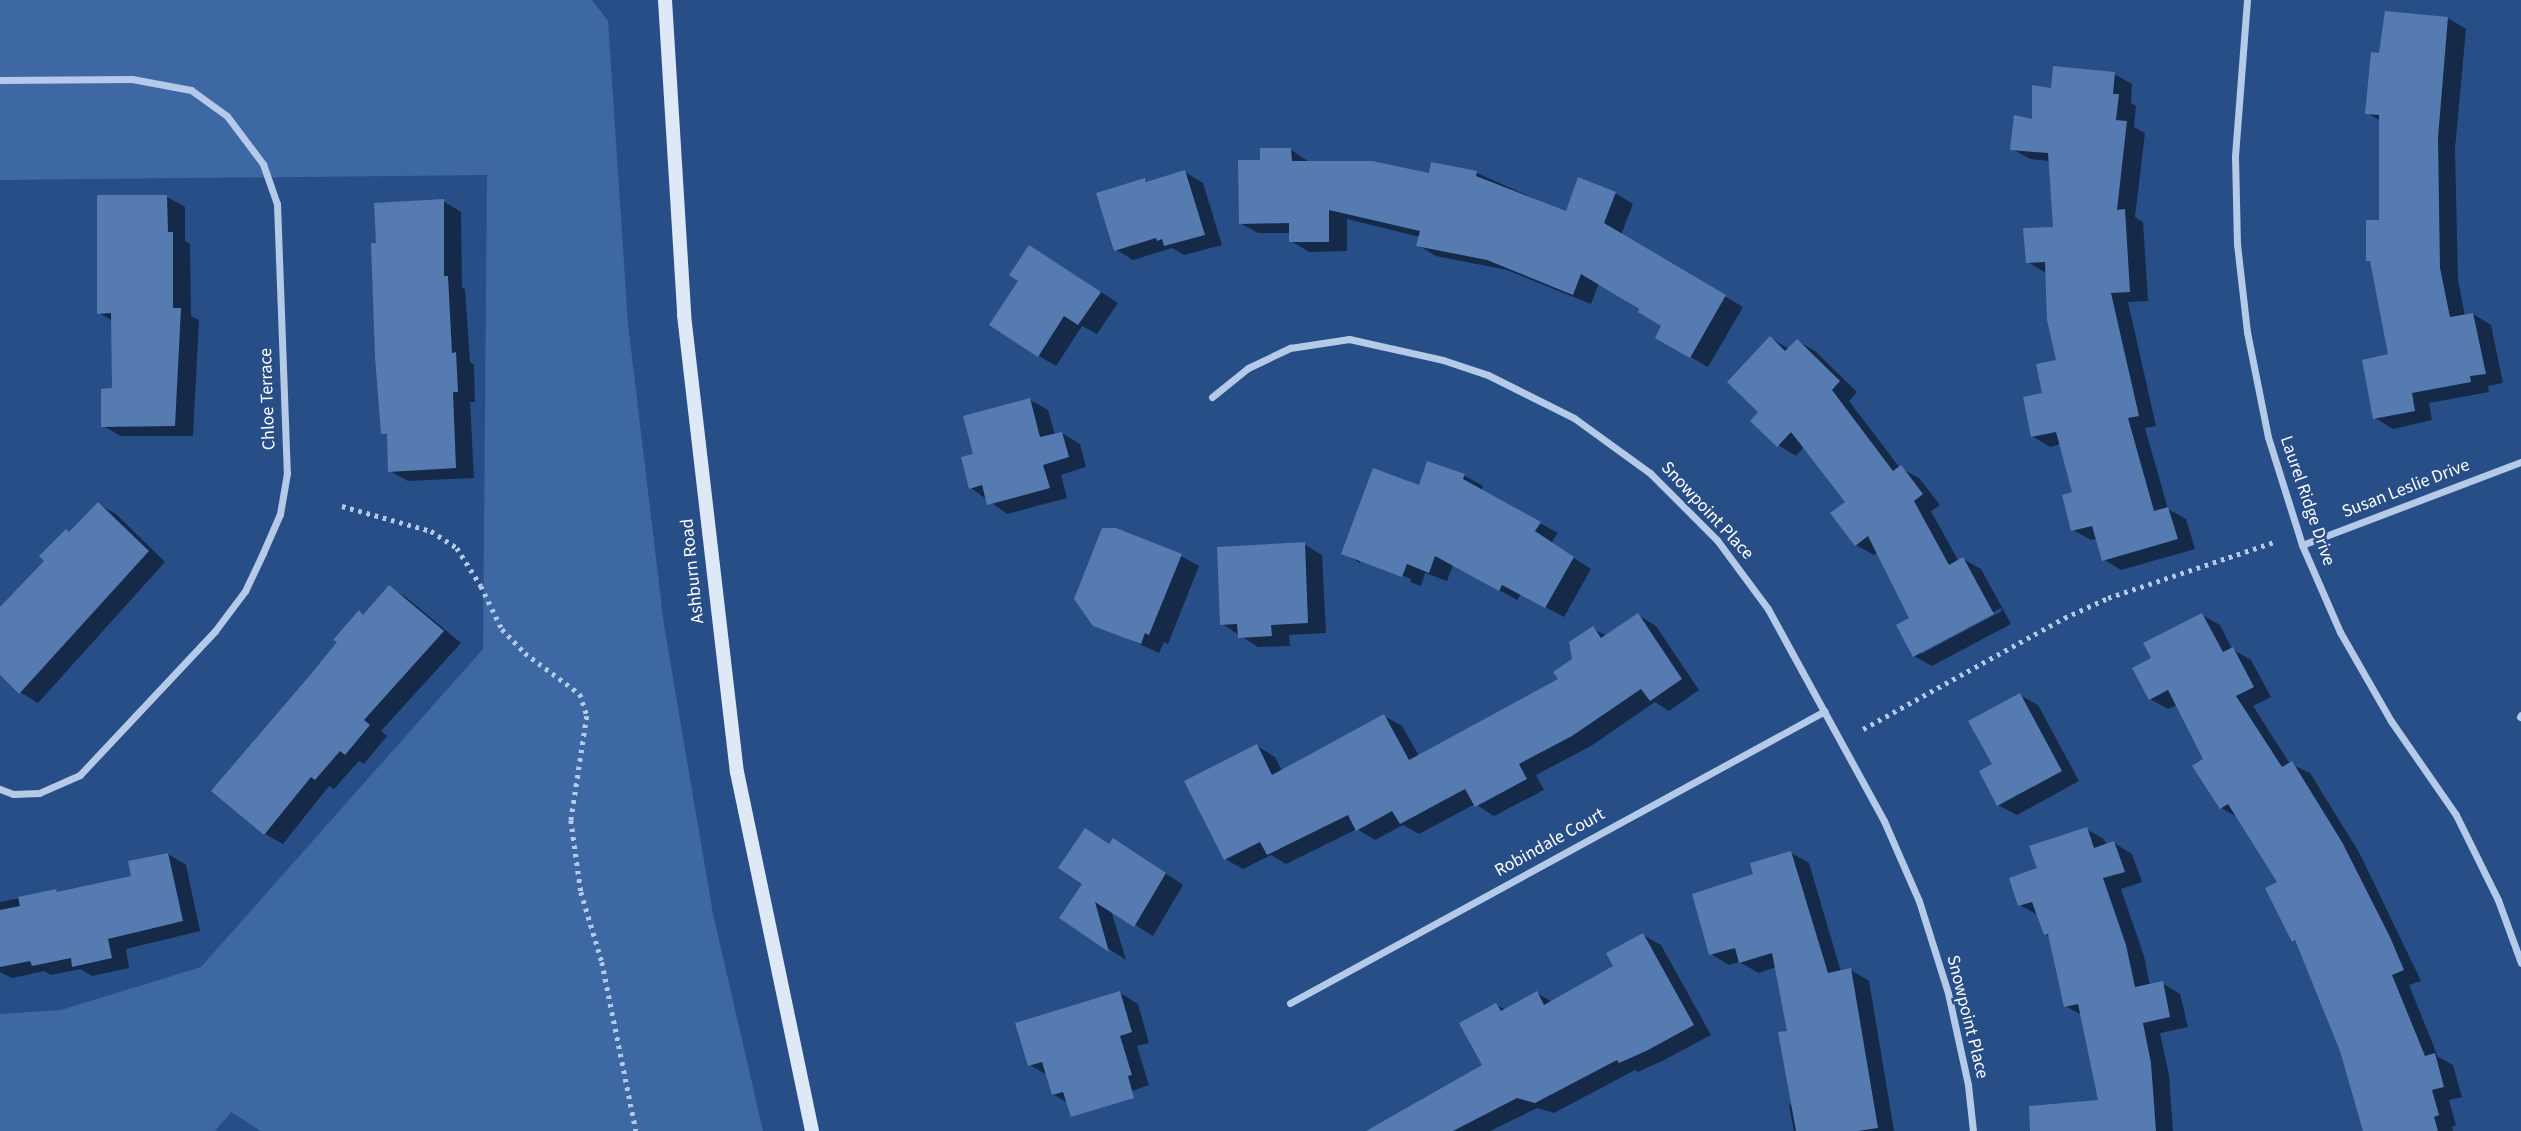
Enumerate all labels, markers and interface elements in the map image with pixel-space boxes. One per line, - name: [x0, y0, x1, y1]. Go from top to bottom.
- street label: Chloe Terrace: [255, 348, 281, 450]
- street label: Laurel Ridge Drive: [2275, 433, 2339, 569]
- street label: Susan Leslie Drive: [2339, 455, 2473, 523]
- street label: Snowpoint Place: [1656, 457, 1758, 565]
- street label: Ashburn Road: [677, 517, 709, 625]
- street label: Robindale Court: [1491, 804, 1609, 882]
- street label: Snowpoint Place: [1941, 953, 1993, 1081]

